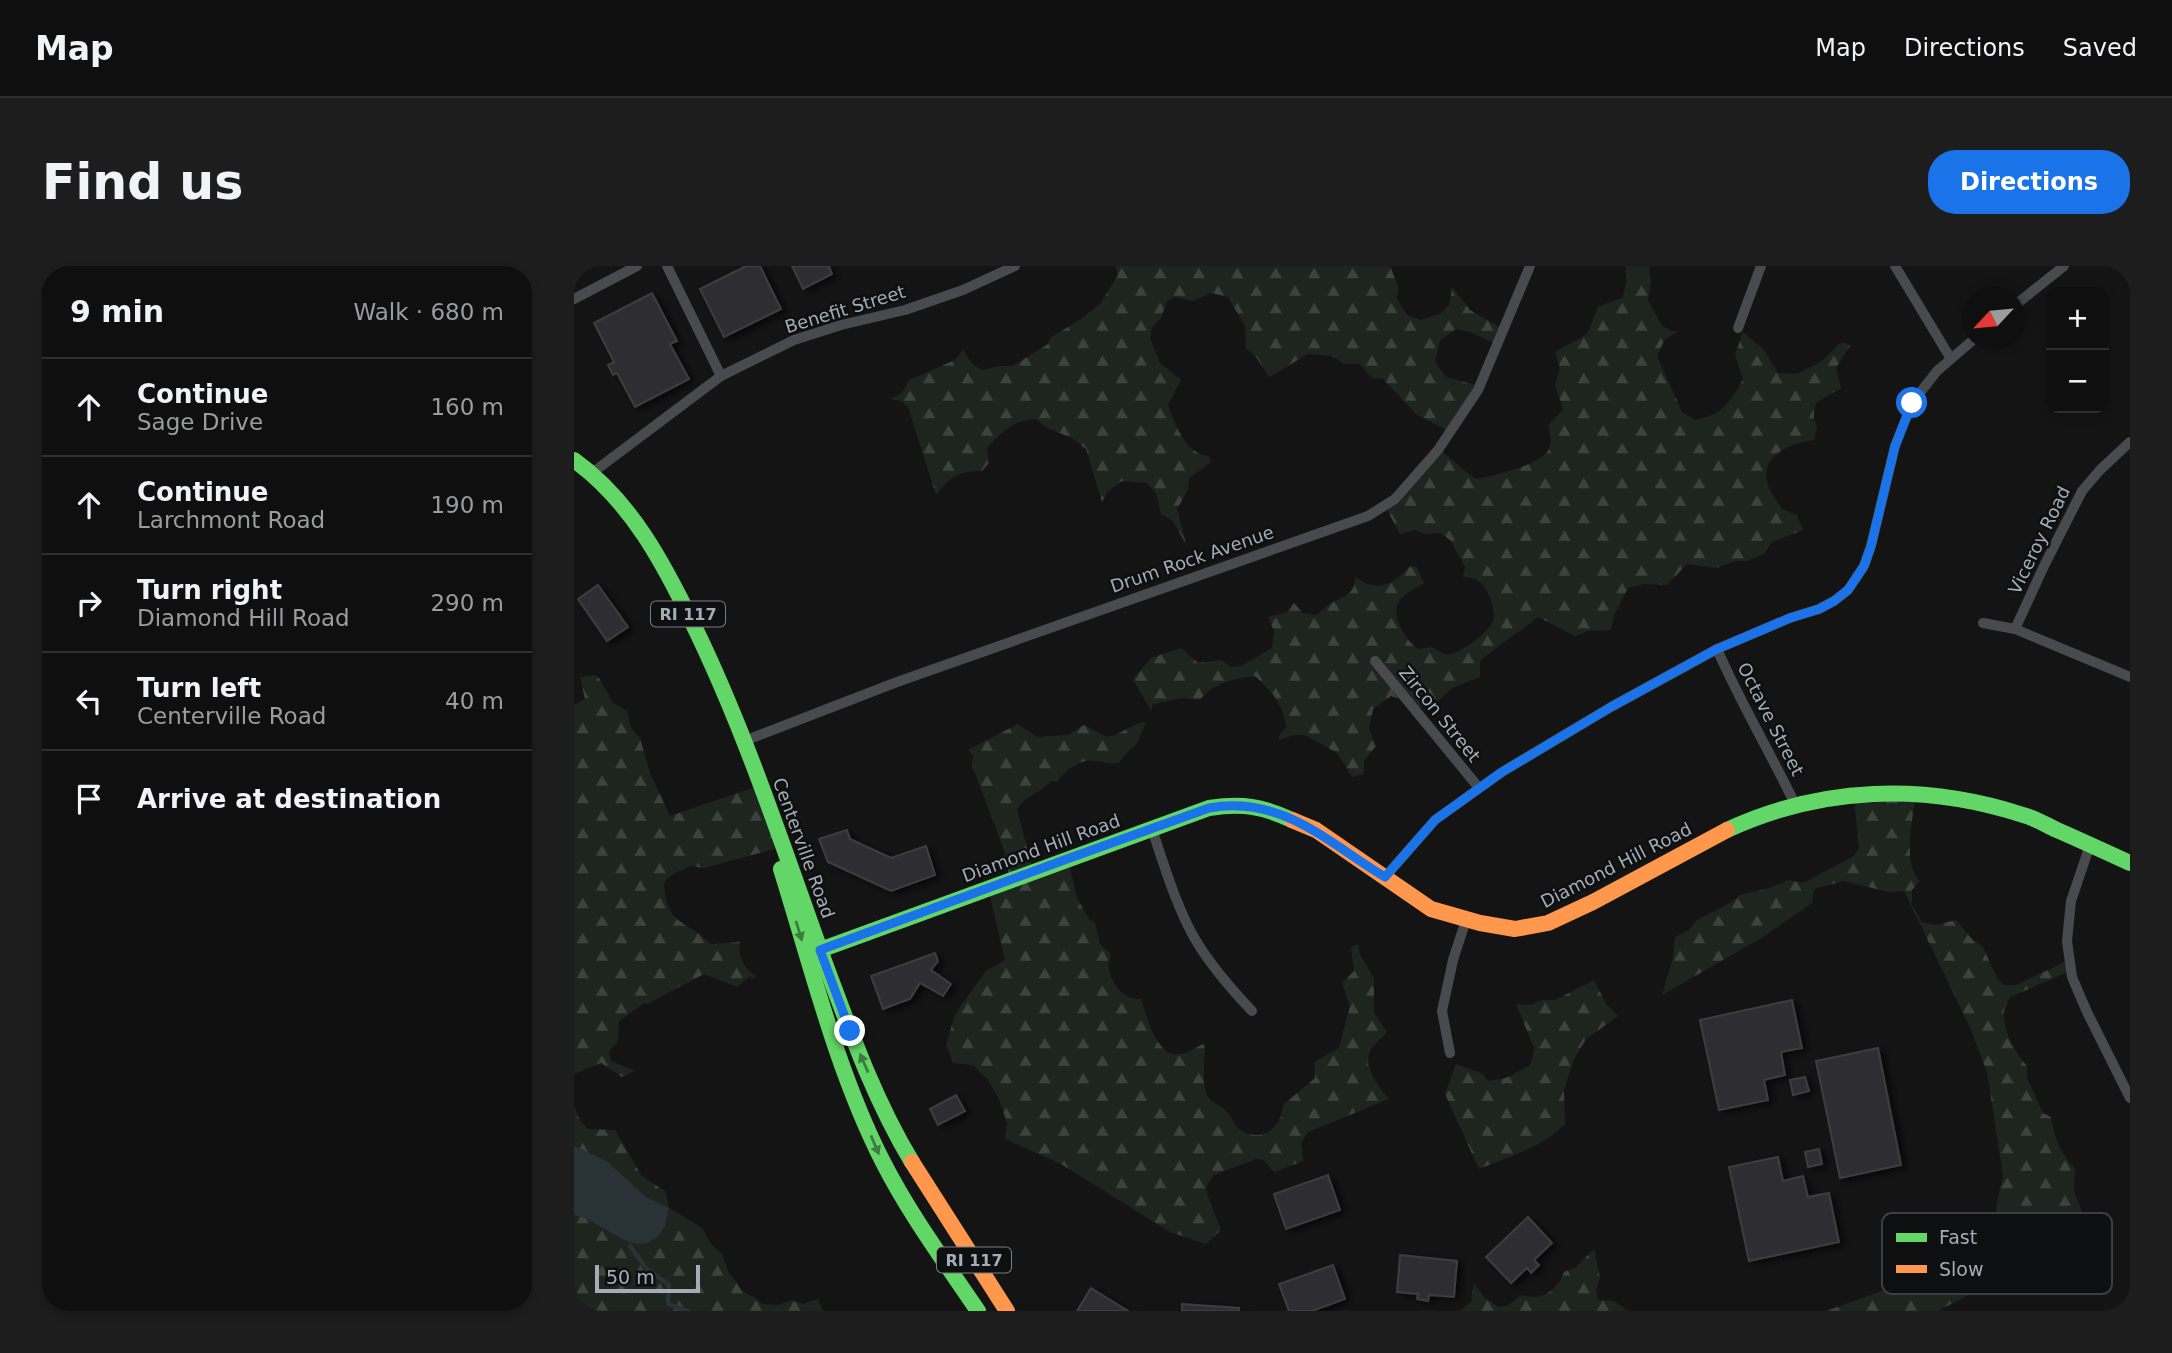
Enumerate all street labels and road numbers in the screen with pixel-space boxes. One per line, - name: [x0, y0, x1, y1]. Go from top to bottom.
- street label: Benefit Street: [782, 281, 908, 337]
- street label: Viceroy Road: [2004, 483, 2074, 597]
- street label: Drum Rock Avenue: [1107, 521, 1277, 597]
- road number: RI 117: [651, 602, 725, 626]
- street label: Octave Street: [1733, 659, 1809, 779]
- street label: Zircon Street: [1395, 662, 1485, 766]
- street label: Centerville Road: [769, 775, 839, 921]
- street label: Diamond Hill Road: [959, 810, 1123, 886]
- street label: Diamond Hill Road: [1537, 818, 1695, 912]
- road number: RI 117: [937, 1248, 1011, 1272]

